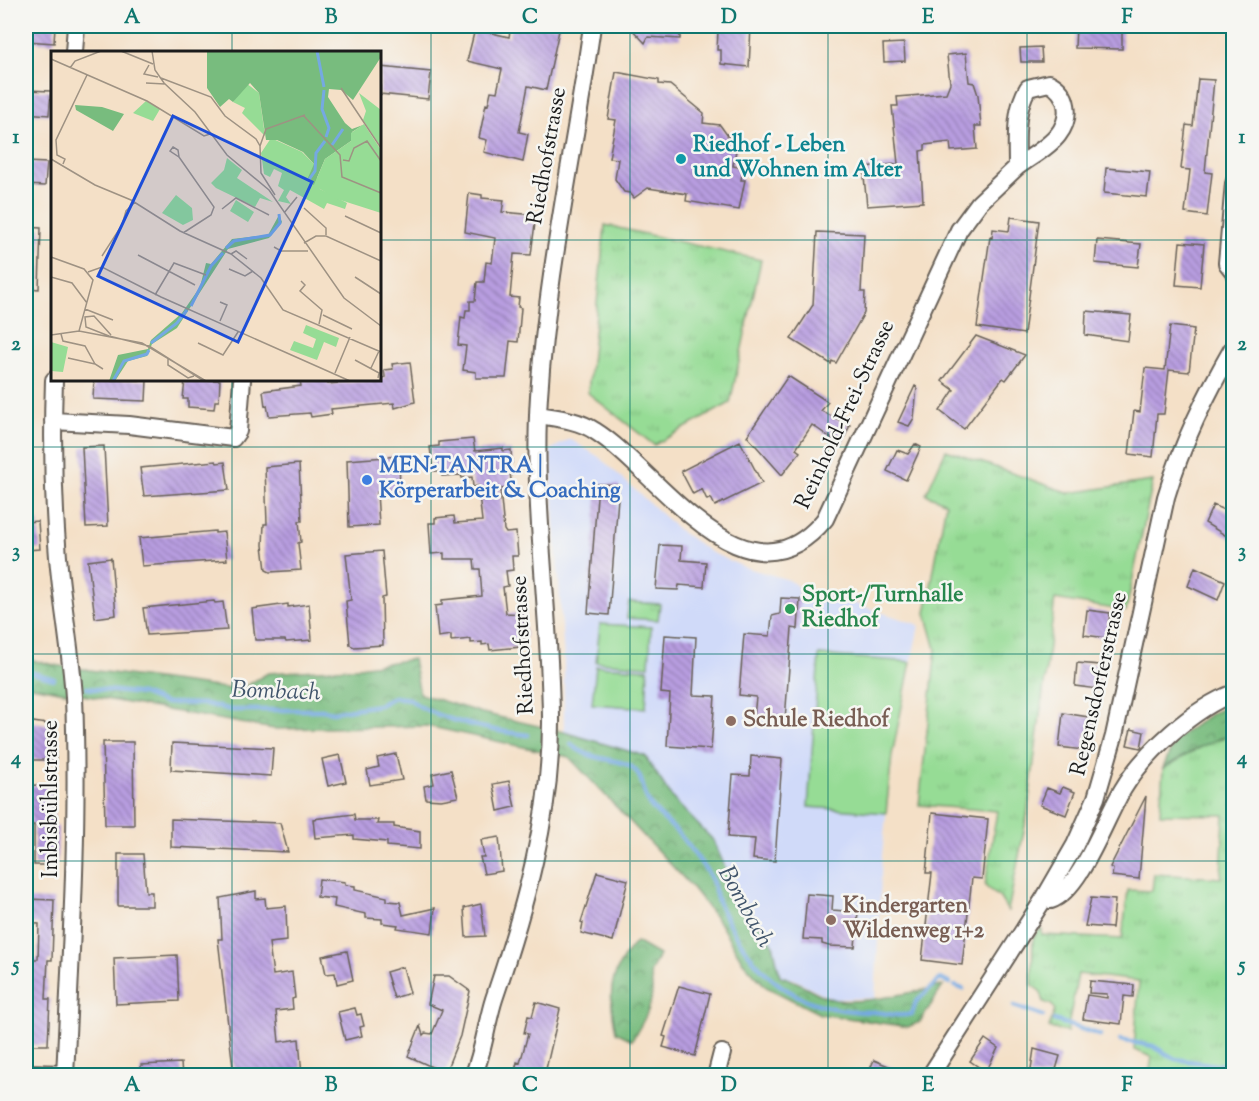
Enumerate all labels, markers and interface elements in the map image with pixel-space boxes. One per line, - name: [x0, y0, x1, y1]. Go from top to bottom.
- text: A: [124, 4, 141, 33]
- text: B: [325, 4, 338, 33]
- text: C: [522, 4, 538, 33]
- text: D: [721, 4, 737, 33]
- text: E: [922, 4, 935, 33]
- text: F: [1121, 4, 1133, 33]
- inset map: [51, 51, 381, 381]
- street label: Riedhofstrasse: [520, 85, 576, 227]
- text: 1: [13, 124, 20, 153]
- text: 1: [1239, 124, 1246, 153]
- place label: Riedhof - Leben und Wohnen im Alter: [693, 130, 903, 187]
- marker: Riedhof - Leben und Wohnen im Alter: [674, 152, 688, 166]
- street label: Reinhold-Frei-Strasse: [788, 315, 904, 515]
- text: 2: [11, 331, 21, 360]
- text: 2: [1237, 331, 1247, 360]
- place label: MEN-TANTRA | Körperarbeit & Coaching: [379, 451, 621, 508]
- marker: MEN-TANTRA | Körperarbeit & Coaching: [360, 473, 374, 487]
- text: 3: [12, 538, 20, 567]
- text: 3: [1238, 538, 1246, 567]
- street label: Riedhofstrasse: [504, 575, 544, 715]
- place label: Sport-/Turnhalle Riedhof: [802, 580, 964, 637]
- street label: Regensdorferstrasse: [1063, 589, 1137, 779]
- marker: Sport-/Turnhalle Riedhof: [783, 602, 797, 616]
- water label: Bombach: [231, 673, 321, 711]
- place label: Schule Riedhof: [743, 705, 891, 737]
- marker: Schule Riedhof: [724, 714, 738, 728]
- street label: Imbisbühlstrasse: [36, 720, 68, 878]
- text: 4: [10, 745, 21, 774]
- text: 4: [1236, 745, 1247, 774]
- water label: Bombach: [709, 860, 782, 954]
- place label: Kindergarten Wildenweg 1+2: [843, 891, 985, 948]
- marker: Kindergarten Wildenweg 1+2: [824, 913, 838, 927]
- text: 5: [11, 952, 20, 981]
- text: 5: [1237, 952, 1246, 981]
- text: A: [124, 1072, 141, 1101]
- text: B: [325, 1072, 338, 1101]
- text: C: [522, 1072, 538, 1101]
- text: D: [721, 1072, 737, 1101]
- text: E: [922, 1072, 935, 1101]
- text: F: [1121, 1072, 1133, 1101]

